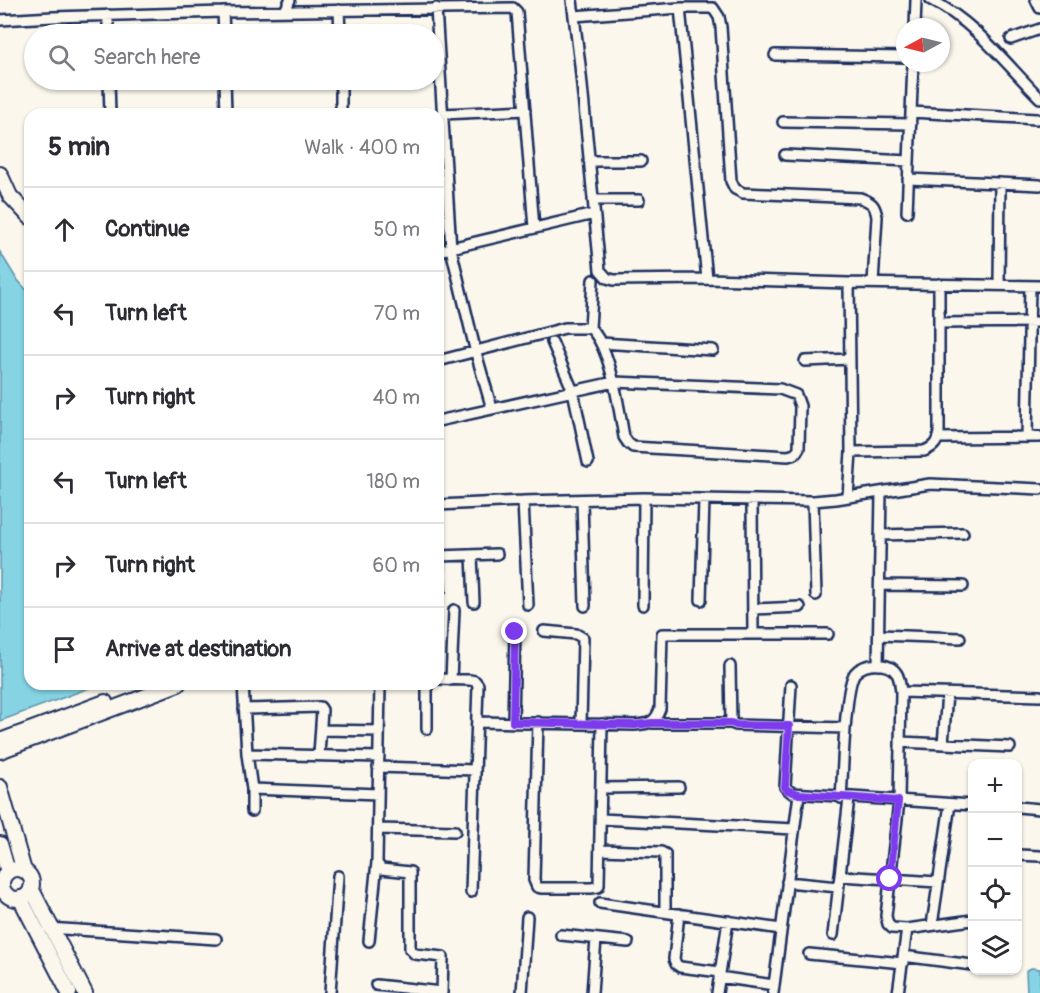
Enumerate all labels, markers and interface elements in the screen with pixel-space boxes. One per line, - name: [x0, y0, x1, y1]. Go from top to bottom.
- north arrow: [896, 18, 950, 72]
- search box: [24, 24, 444, 90]
- icon: search: [45, 41, 78, 74]
- text: Search here: [93, 43, 200, 71]
- text: 5 min: [48, 131, 110, 163]
- text: Walk · 400 m: [304, 135, 420, 160]
- icon: ahead: [48, 213, 81, 246]
- text: Continue: [105, 215, 189, 243]
- text: 50 m: [373, 217, 420, 242]
- icon: left: [48, 297, 81, 330]
- text: Turn left: [105, 299, 187, 327]
- text: 70 m: [374, 301, 420, 326]
- icon: right: [48, 381, 81, 414]
- text: Turn right: [105, 383, 195, 411]
- text: 40 m: [373, 385, 420, 410]
- icon: left: [48, 465, 81, 498]
- text: Turn left: [105, 467, 187, 495]
- text: 180 m: [366, 469, 420, 494]
- icon: right: [48, 549, 81, 582]
- text: Turn right: [105, 551, 195, 579]
- text: 60 m: [373, 553, 420, 578]
- route end: [501, 618, 527, 644]
- icon: arrive: [48, 633, 81, 666]
- text: Arrive at destination: [105, 635, 291, 663]
- map controls: [968, 759, 1022, 975]
- button: +: [968, 759, 1022, 813]
- button: −: [968, 813, 1022, 867]
- route start: [876, 865, 902, 891]
- button: locate: [968, 867, 1022, 921]
- button: layers: [968, 921, 1022, 975]

